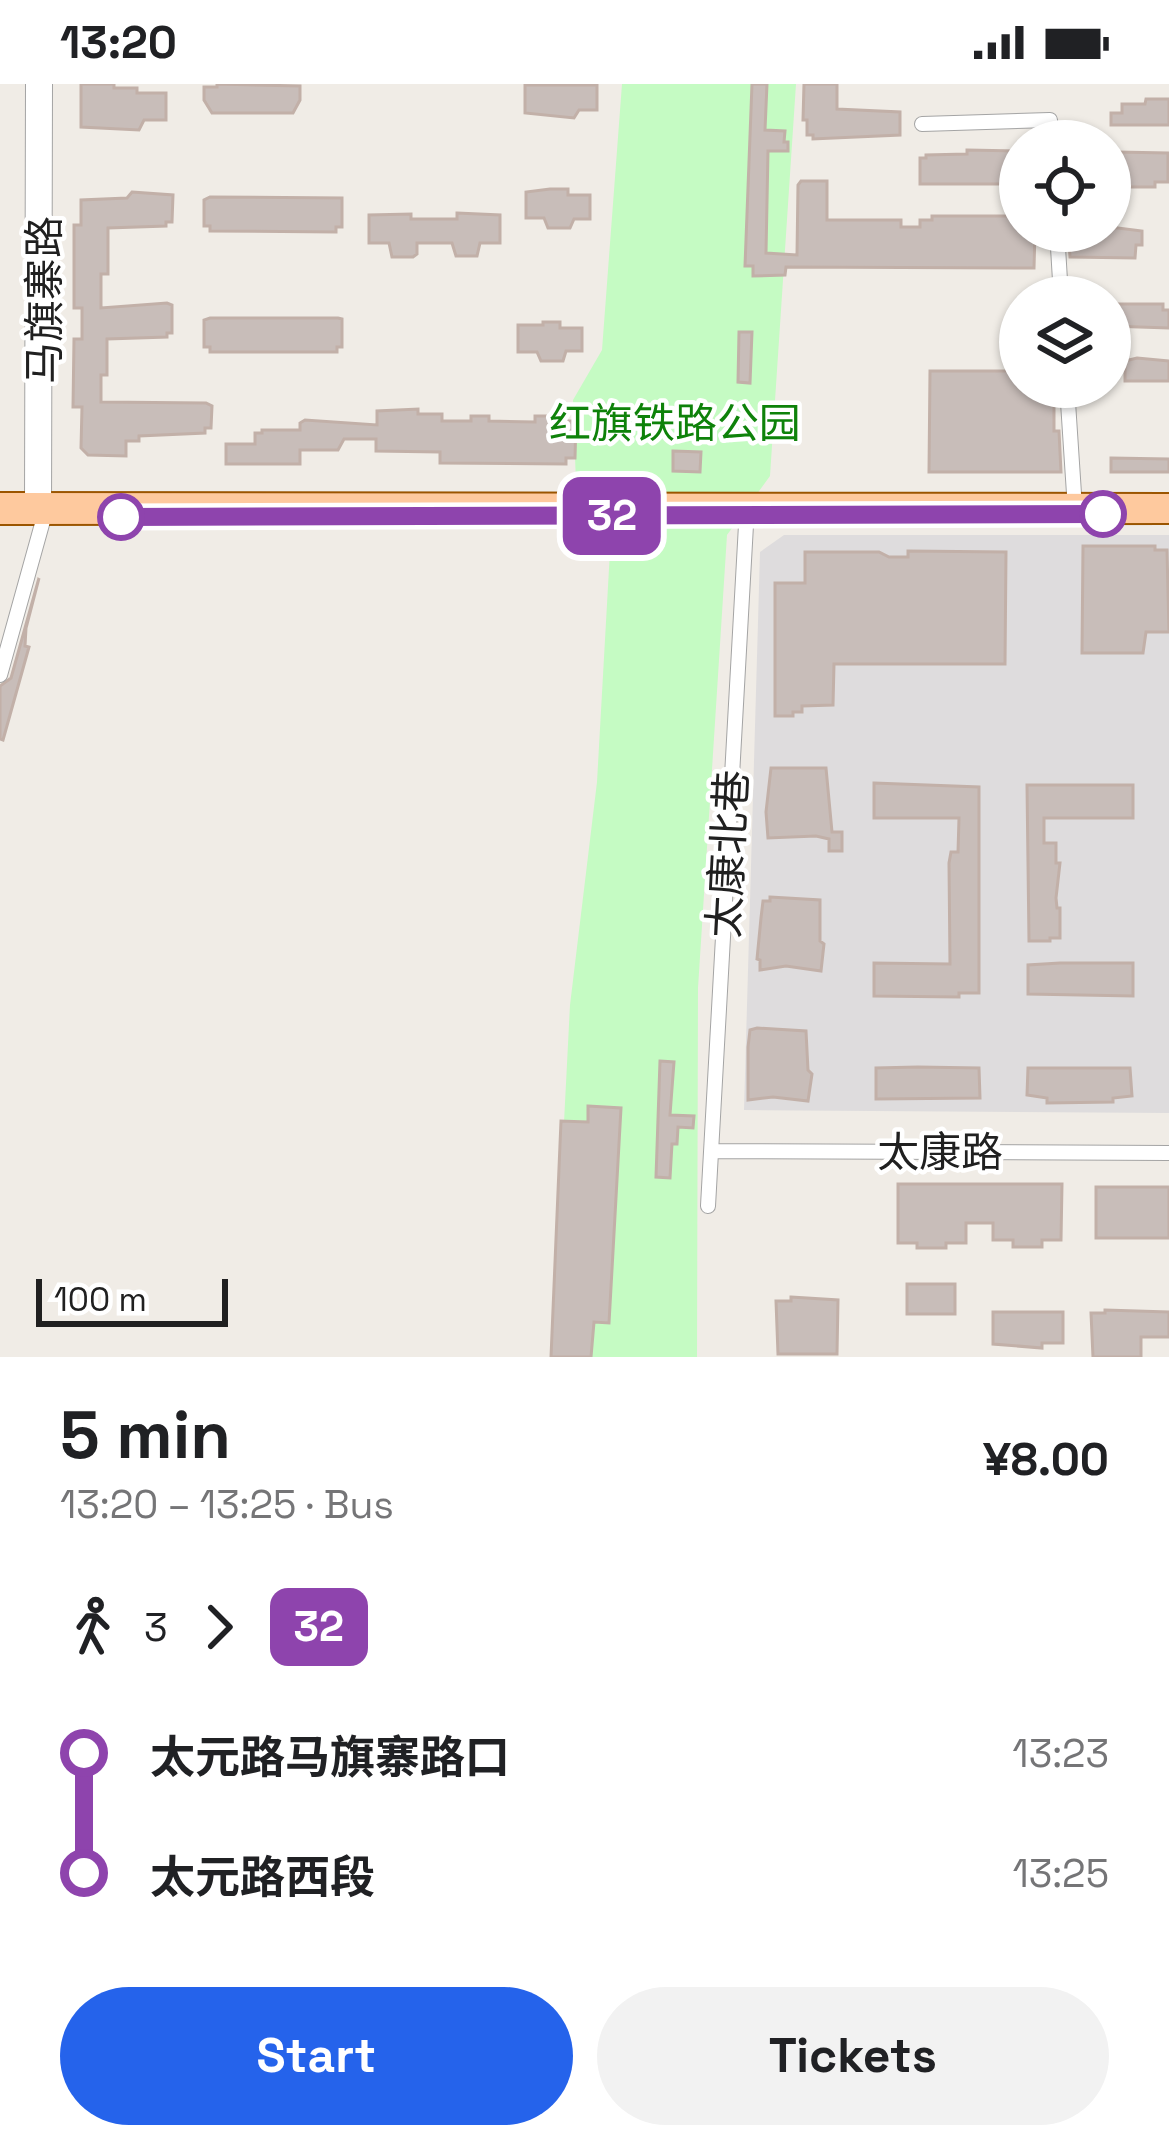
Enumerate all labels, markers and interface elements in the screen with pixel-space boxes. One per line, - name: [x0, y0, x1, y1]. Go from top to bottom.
- text: 13:20: [60, 14, 177, 71]
- map controls: [999, 120, 1131, 408]
- button: locate: [999, 120, 1131, 252]
- street label: 马旗寨路: [18, 216, 71, 384]
- button: layers: [999, 276, 1131, 408]
- park label: 红旗铁路公园: [549, 397, 801, 450]
- line badge: 32: [558, 477, 666, 555]
- text: 32: [587, 489, 637, 542]
- unlabelled marker: [1081, 492, 1125, 536]
- unlabelled marker: [99, 495, 143, 539]
- street label: 太康北巷: [697, 769, 759, 939]
- street label: 太康路: [877, 1126, 1003, 1179]
- scale bar: [36, 1273, 228, 1326]
- text: 100 m: [54, 1279, 147, 1321]
- text: 5 min: [60, 1393, 231, 1477]
- text: ¥8.00: [983, 1431, 1109, 1488]
- text: 13:20 – 13:25 · Bus: [60, 1480, 394, 1529]
- icon: walk: [60, 1594, 126, 1660]
- icon: forward: [186, 1594, 252, 1660]
- text: 32: [294, 1600, 344, 1653]
- text: 3: [144, 1603, 168, 1652]
- text: 太元路马旗寨路口: [150, 1729, 510, 1786]
- text: 13:23: [1012, 1729, 1109, 1778]
- text: 太元路西段: [150, 1849, 375, 1906]
- text: 13:25: [1012, 1849, 1109, 1898]
- button: Start: [60, 1987, 573, 2125]
- button: Tickets: [597, 1987, 1109, 2125]

